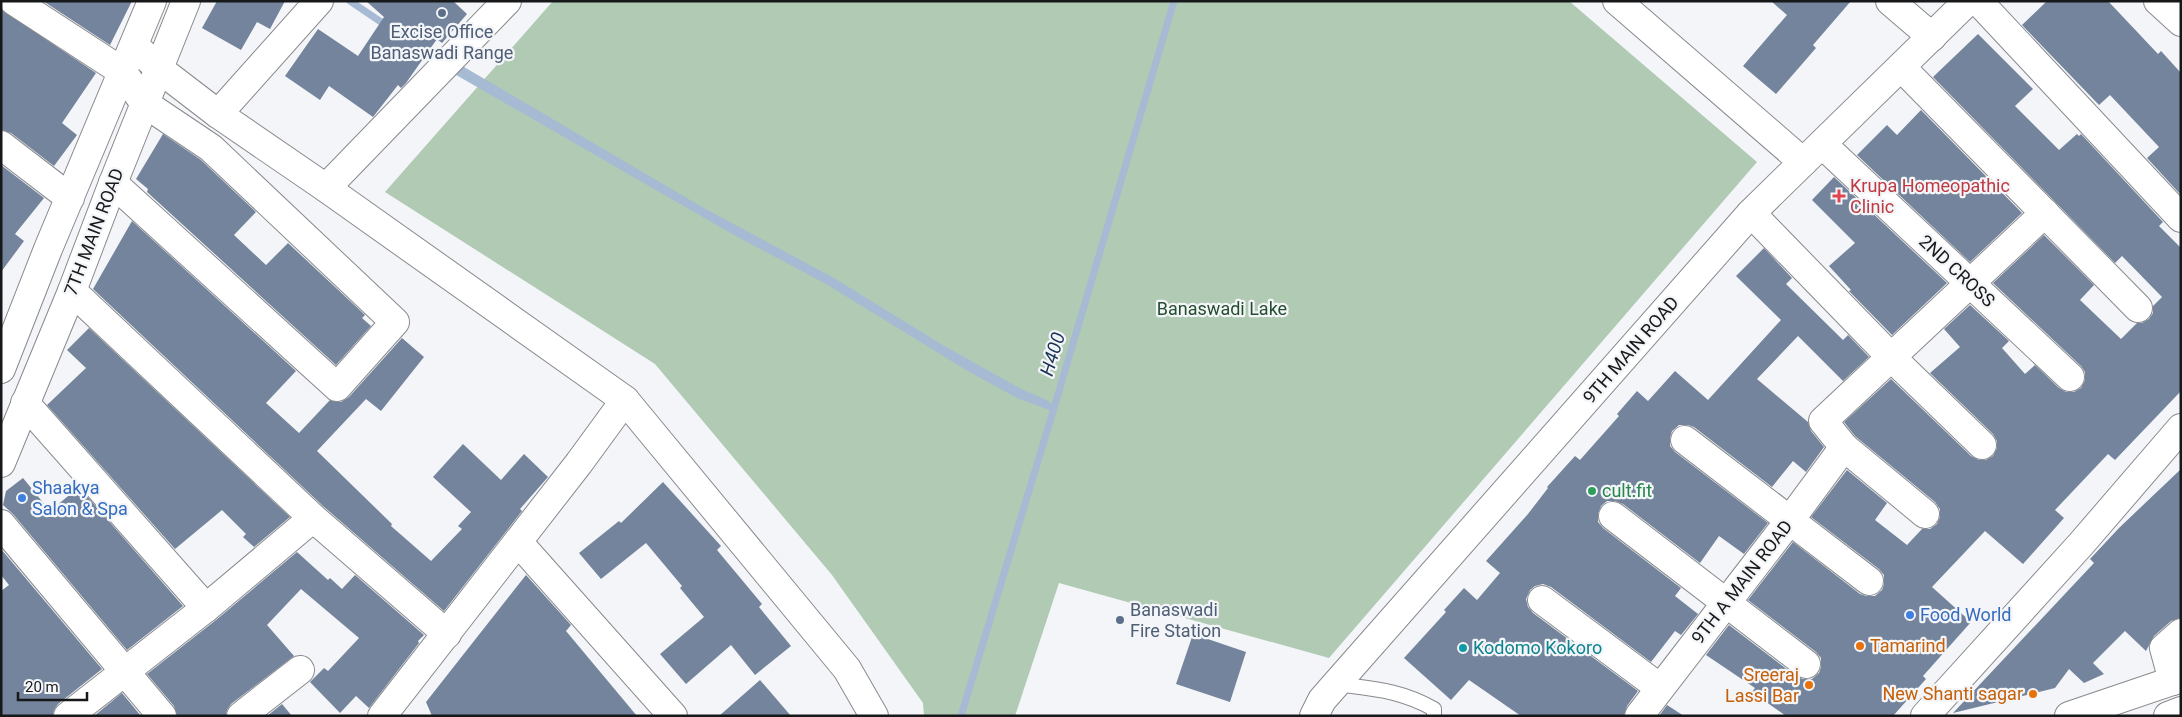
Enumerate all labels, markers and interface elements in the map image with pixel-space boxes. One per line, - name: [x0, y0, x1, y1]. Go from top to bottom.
- marker: Excise Office Banaswadi Range: [436, 7, 448, 19]
- place label: Excise Office Banaswadi Range: [371, 21, 513, 63]
- street label: 7TH MAIN ROAD: [60, 165, 127, 299]
- place label: Krupa Homeopathic Clinic: [1850, 175, 2010, 217]
- marker: Krupa Homeopathic Clinic: [1832, 189, 1846, 203]
- street label: 2ND CROSS: [1915, 230, 2000, 311]
- street label: 9TH MAIN ROAD: [1578, 292, 1683, 407]
- park label: Banaswadi Lake: [1157, 298, 1287, 319]
- water label: H400: [1035, 330, 1070, 379]
- place label: Shaakya Salon & Spa: [32, 477, 128, 519]
- place label: cult.fit: [1602, 480, 1652, 501]
- marker: cult.fit: [1586, 485, 1598, 497]
- marker: Shaakya Salon & Spa: [16, 492, 28, 504]
- street label: 9TH A MAIN ROAD: [1687, 516, 1796, 648]
- place label: Banaswadi Fire Station: [1130, 599, 1221, 641]
- place label: Food World: [1920, 604, 2012, 625]
- marker: Food World: [1904, 609, 1916, 621]
- marker: Banaswadi Fire Station: [1114, 614, 1126, 626]
- place label: Tamarind: [1870, 635, 1946, 656]
- place label: Kodomo Kokoro: [1473, 637, 1602, 658]
- marker: Tamarind: [1854, 640, 1866, 652]
- marker: Kodomo Kokoro: [1457, 642, 1469, 654]
- place label: Sreeraj Lassi Bar: [1725, 664, 1799, 706]
- scale bar: [18, 670, 86, 702]
- text: 20 m: [25, 678, 59, 696]
- marker: Sreeraj Lassi Bar: [1803, 679, 1815, 691]
- place label: New Shanti sagar: [1882, 683, 2023, 704]
- marker: New Shanti sagar: [2027, 688, 2039, 700]

